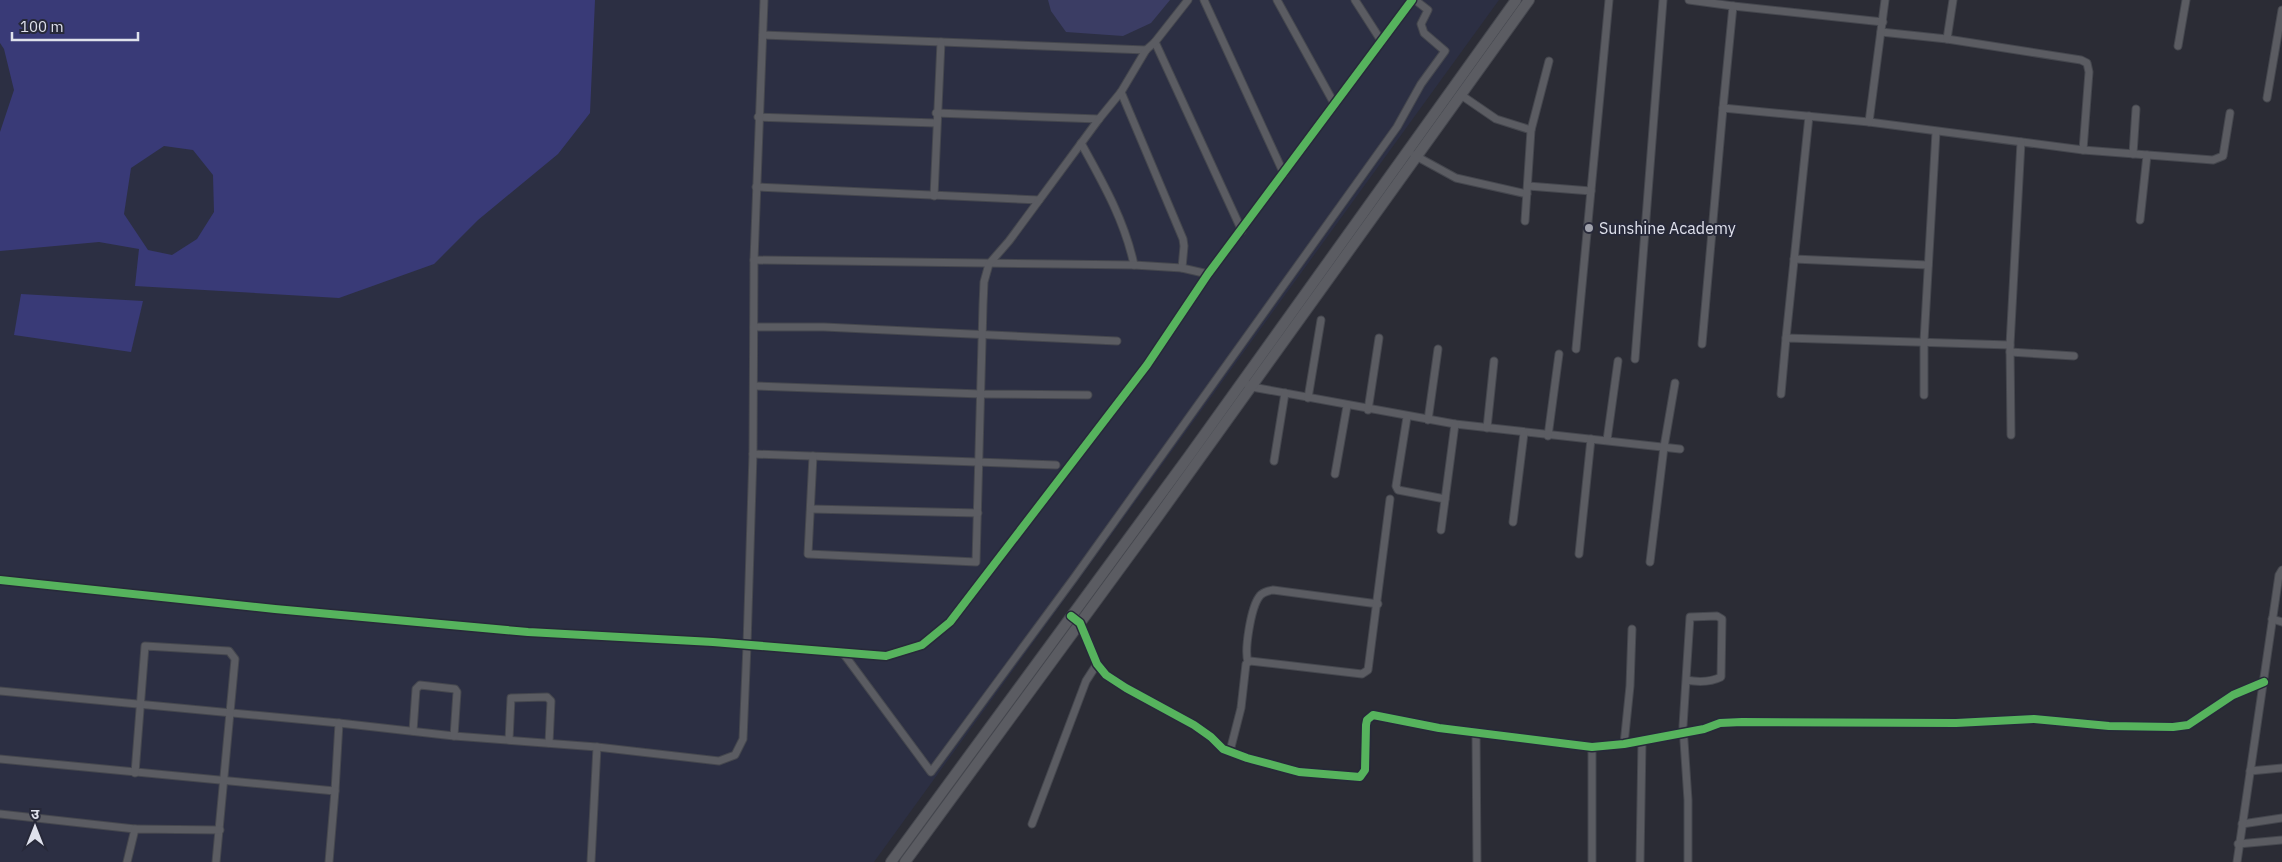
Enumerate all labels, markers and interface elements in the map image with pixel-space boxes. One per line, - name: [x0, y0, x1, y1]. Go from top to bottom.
- scale bar: [12, 10, 139, 42]
- text: 100 m: [20, 17, 64, 36]
- place label: Sunshine Academy: [1599, 218, 1736, 238]
- marker: Sunshine Academy: [1583, 222, 1595, 234]
- north arrow: [10, 802, 60, 852]
- text: उ: [31, 805, 40, 823]

